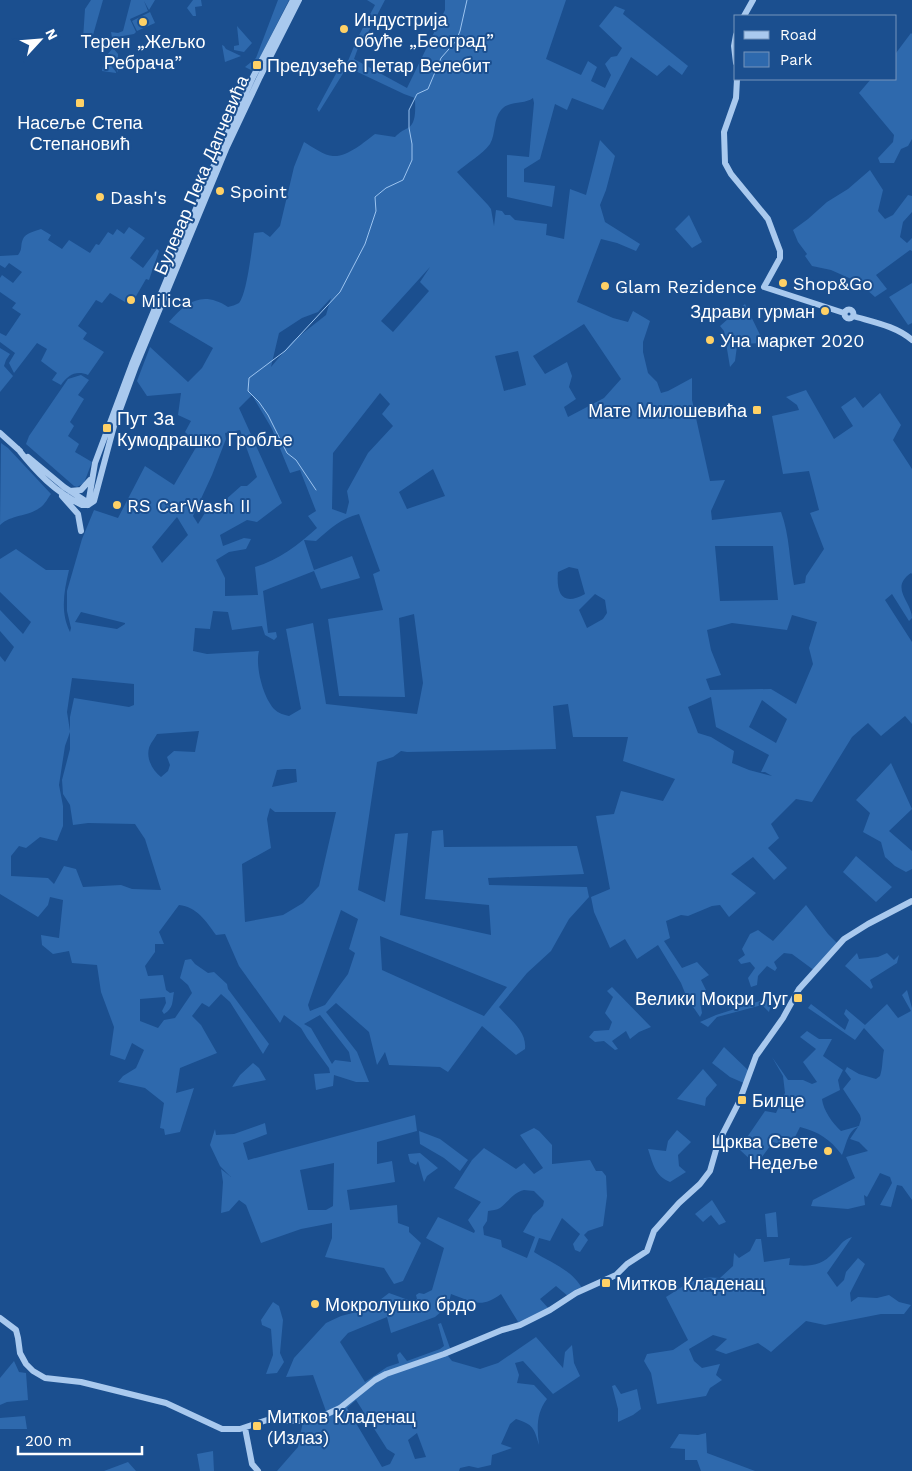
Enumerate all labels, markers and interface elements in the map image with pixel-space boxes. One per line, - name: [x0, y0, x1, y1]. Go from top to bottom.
- place label: Индустрија обуће „Београд”: [354, 9, 494, 51]
- north arrow: [15, 15, 65, 65]
- legend: [734, 15, 897, 80]
- marker: Терен „Жељко Ребрача”: [137, 16, 149, 28]
- marker: Индустрија обуће „Београд”: [338, 23, 350, 35]
- text: N: [42, 26, 61, 42]
- text: Road: [780, 26, 817, 44]
- place label: Терен „Жељко Ребрача”: [81, 31, 205, 73]
- text: Park: [780, 51, 813, 69]
- place label: Предузеће Петар Велебит: [267, 55, 490, 76]
- marker: Предузеће Петар Велебит: [251, 59, 263, 71]
- street label: Булевар Пека Дапчевића: [149, 71, 253, 278]
- marker: Насеље Степа Степановић: [74, 97, 86, 109]
- place label: Насеље Степа Степановић: [17, 112, 144, 154]
- place label: Spoint: [230, 181, 287, 202]
- marker: Spoint: [214, 185, 226, 197]
- place label: Dash's: [110, 187, 167, 208]
- marker: Dash's: [94, 191, 106, 203]
- place label: Shop&Go: [793, 273, 873, 294]
- place label: Glam Rezidence: [615, 276, 757, 297]
- marker: Shop&Go: [777, 277, 789, 289]
- marker: Glam Rezidence: [599, 280, 611, 292]
- place label: Milica: [141, 290, 192, 311]
- marker: Milica: [125, 294, 137, 306]
- place label: Здрави гурман: [690, 301, 815, 322]
- marker: Здрави гурман: [819, 305, 831, 317]
- place label: Уна маркет 2020: [720, 330, 864, 351]
- marker: Уна маркет 2020: [704, 334, 716, 346]
- place label: Мате Милошевића: [588, 400, 748, 421]
- marker: Мате Милошевића: [751, 404, 763, 416]
- place label: Пут За Кумодрашко Гробље: [117, 408, 293, 450]
- marker: Пут За Кумодрашко Гробље: [101, 422, 113, 434]
- place label: RS CarWash II: [127, 495, 251, 516]
- marker: RS CarWash II: [111, 499, 123, 511]
- place label: Велики Мокри Луг: [635, 988, 788, 1009]
- marker: Велики Мокри Луг: [792, 992, 804, 1004]
- place label: Билце: [752, 1090, 805, 1111]
- marker: Билце: [736, 1094, 748, 1106]
- place label: Црква Свете Недеље: [711, 1131, 818, 1173]
- marker: Црква Свете Недеље: [822, 1145, 834, 1157]
- place label: Митков Кладенац: [616, 1273, 765, 1294]
- marker: Митков Кладенац: [600, 1277, 612, 1289]
- place label: Мокролушко брдо: [325, 1294, 476, 1315]
- marker: Мокролушко брдо: [309, 1298, 321, 1310]
- place label: Митков Кладенац (Излаз): [267, 1406, 416, 1448]
- marker: Митков Кладенац (Излаз): [251, 1420, 263, 1432]
- scale bar: [18, 1424, 141, 1456]
- text: 200 m: [25, 1432, 72, 1450]

